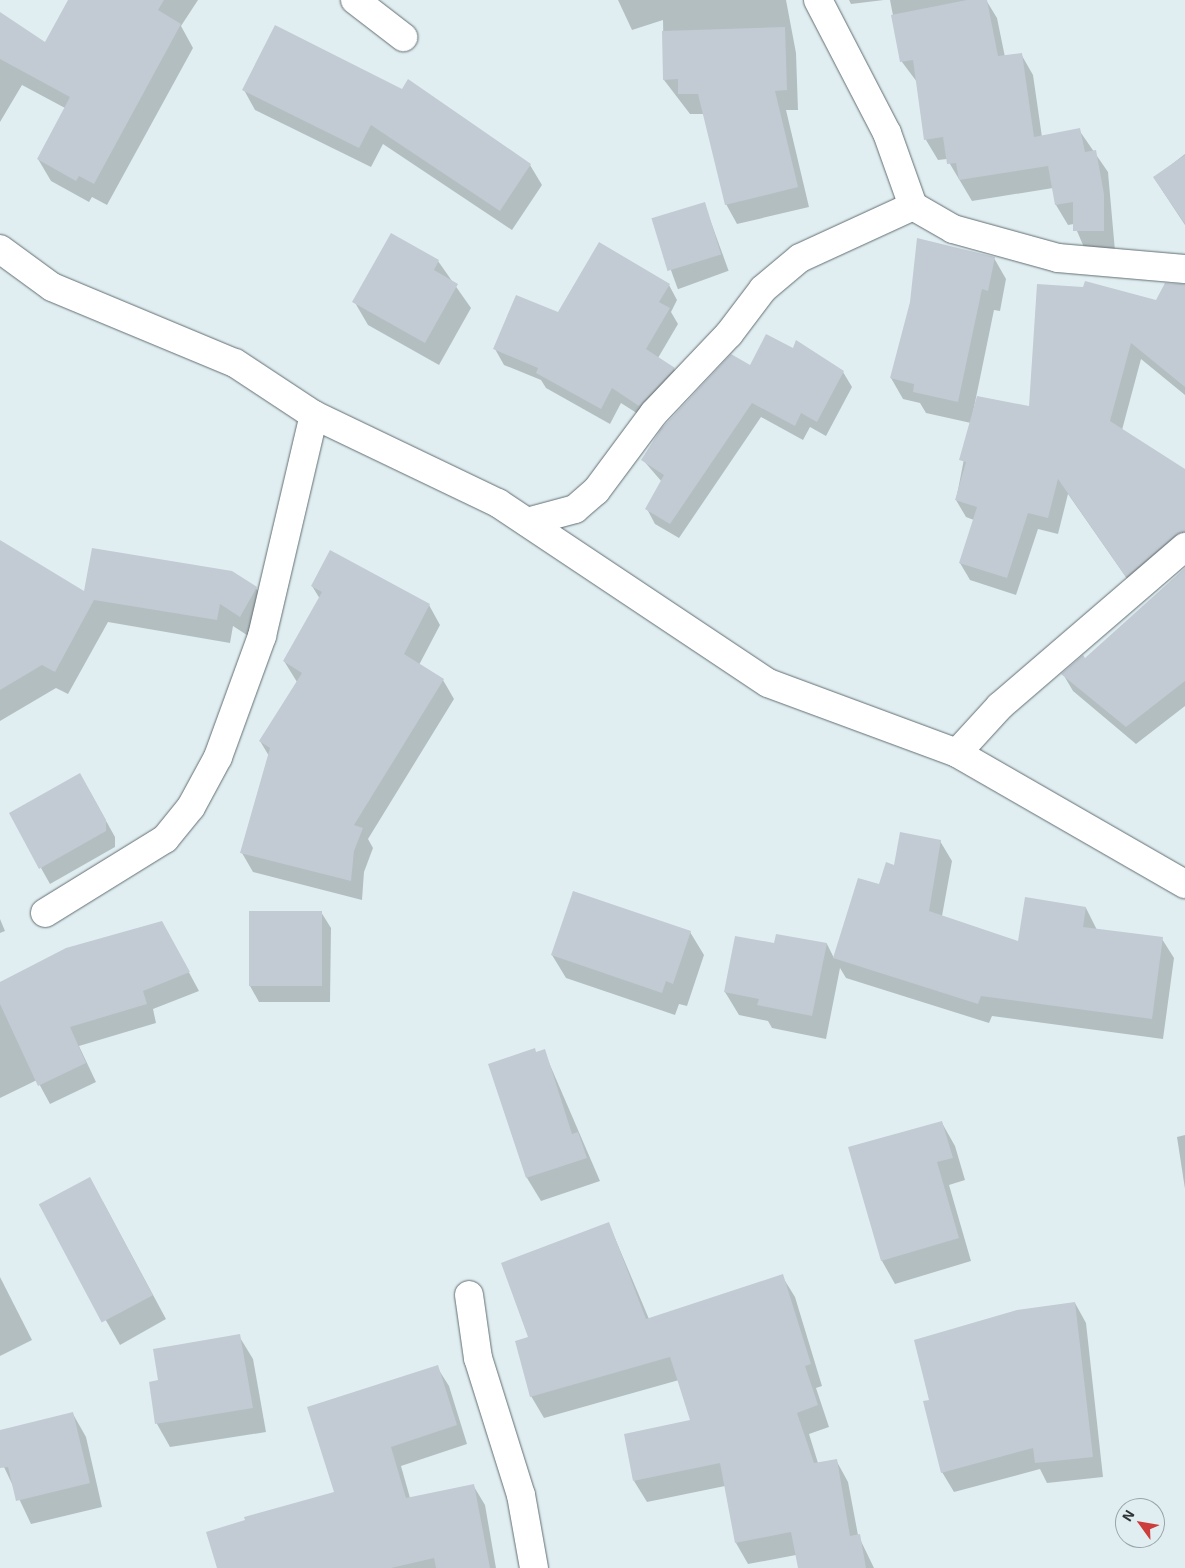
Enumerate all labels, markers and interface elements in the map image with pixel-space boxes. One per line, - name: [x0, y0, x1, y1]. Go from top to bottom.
- north arrow: [1115, 1498, 1165, 1548]
- text: N: [1118, 1507, 1138, 1524]

